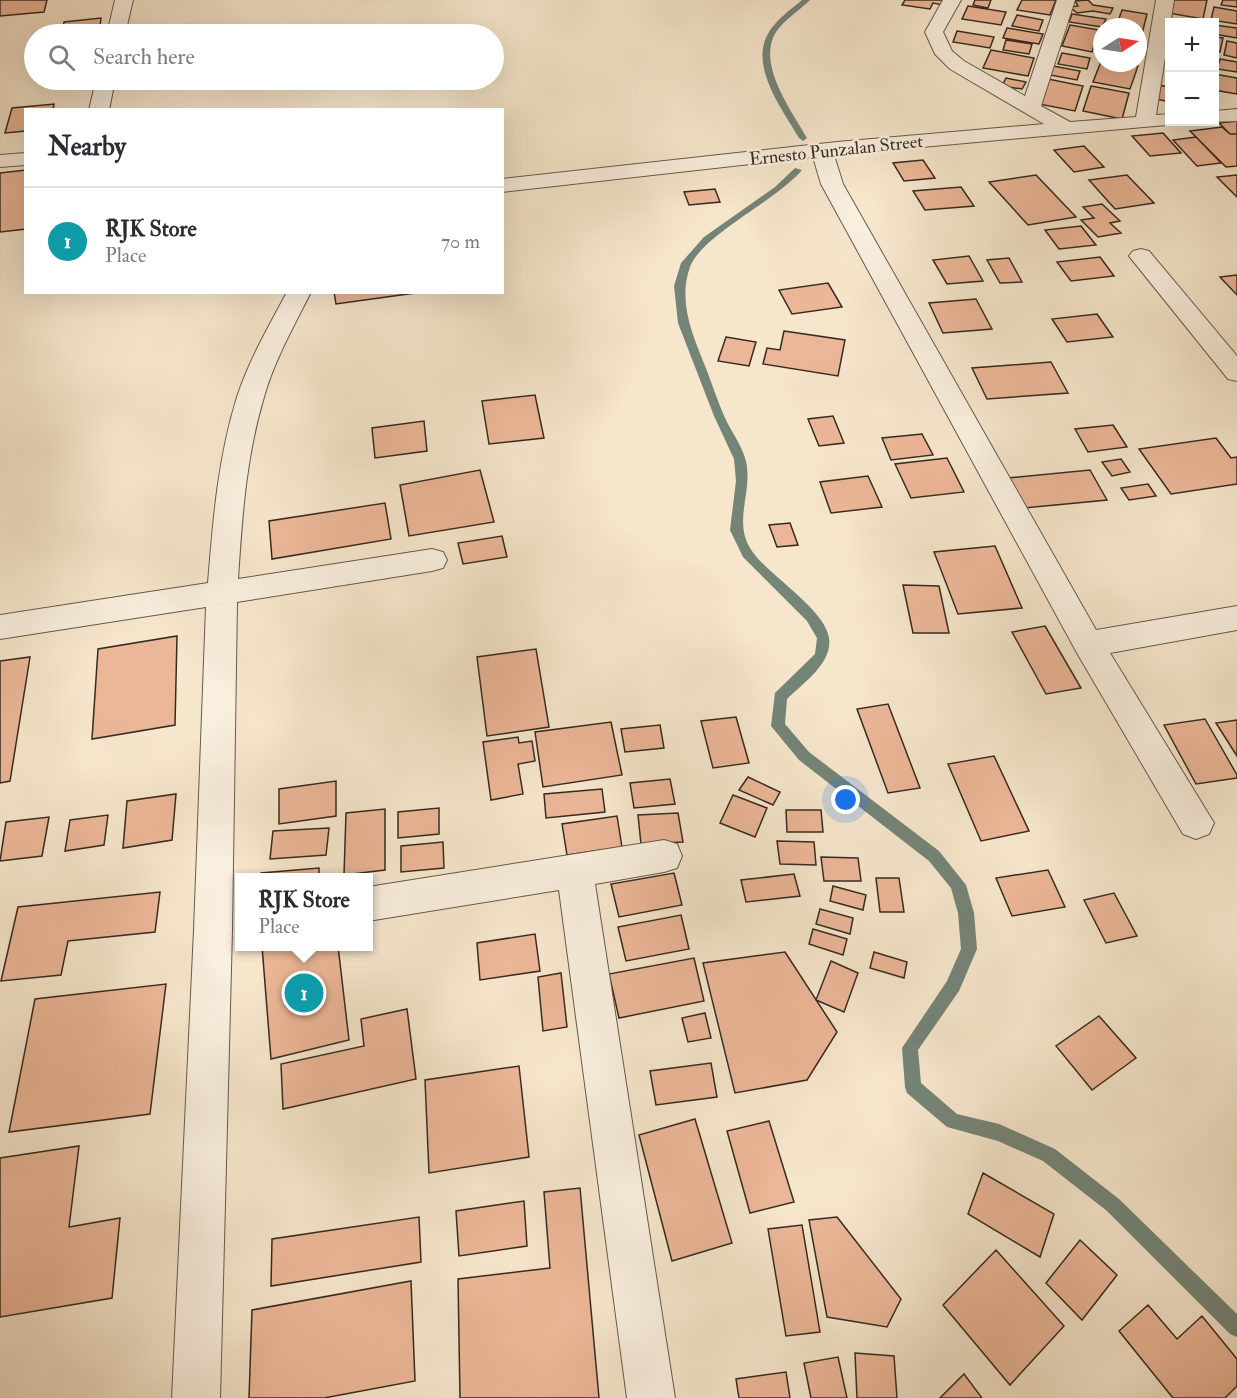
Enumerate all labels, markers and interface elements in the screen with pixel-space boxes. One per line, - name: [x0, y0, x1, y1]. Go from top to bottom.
- north arrow: [1093, 18, 1147, 72]
- map controls: [1165, 18, 1219, 126]
- button: +: [1165, 18, 1219, 72]
- search box: [24, 24, 504, 90]
- icon: search: [45, 41, 78, 74]
- text: Search here: [93, 43, 195, 71]
- button: −: [1165, 72, 1219, 126]
- street label: Ernesto Punzalan Street: [748, 130, 924, 171]
- text: Nearby: [48, 131, 126, 163]
- text: RJK Store: [105, 215, 197, 243]
- text: 1: [64, 229, 71, 254]
- text: 70 m: [441, 229, 480, 254]
- text: Place: [105, 243, 146, 268]
- your location: [831, 785, 860, 814]
- popup: [235, 873, 373, 951]
- text: RJK Store: [258, 886, 350, 914]
- text: Place: [258, 914, 300, 939]
- pin: 1: [284, 970, 324, 1016]

